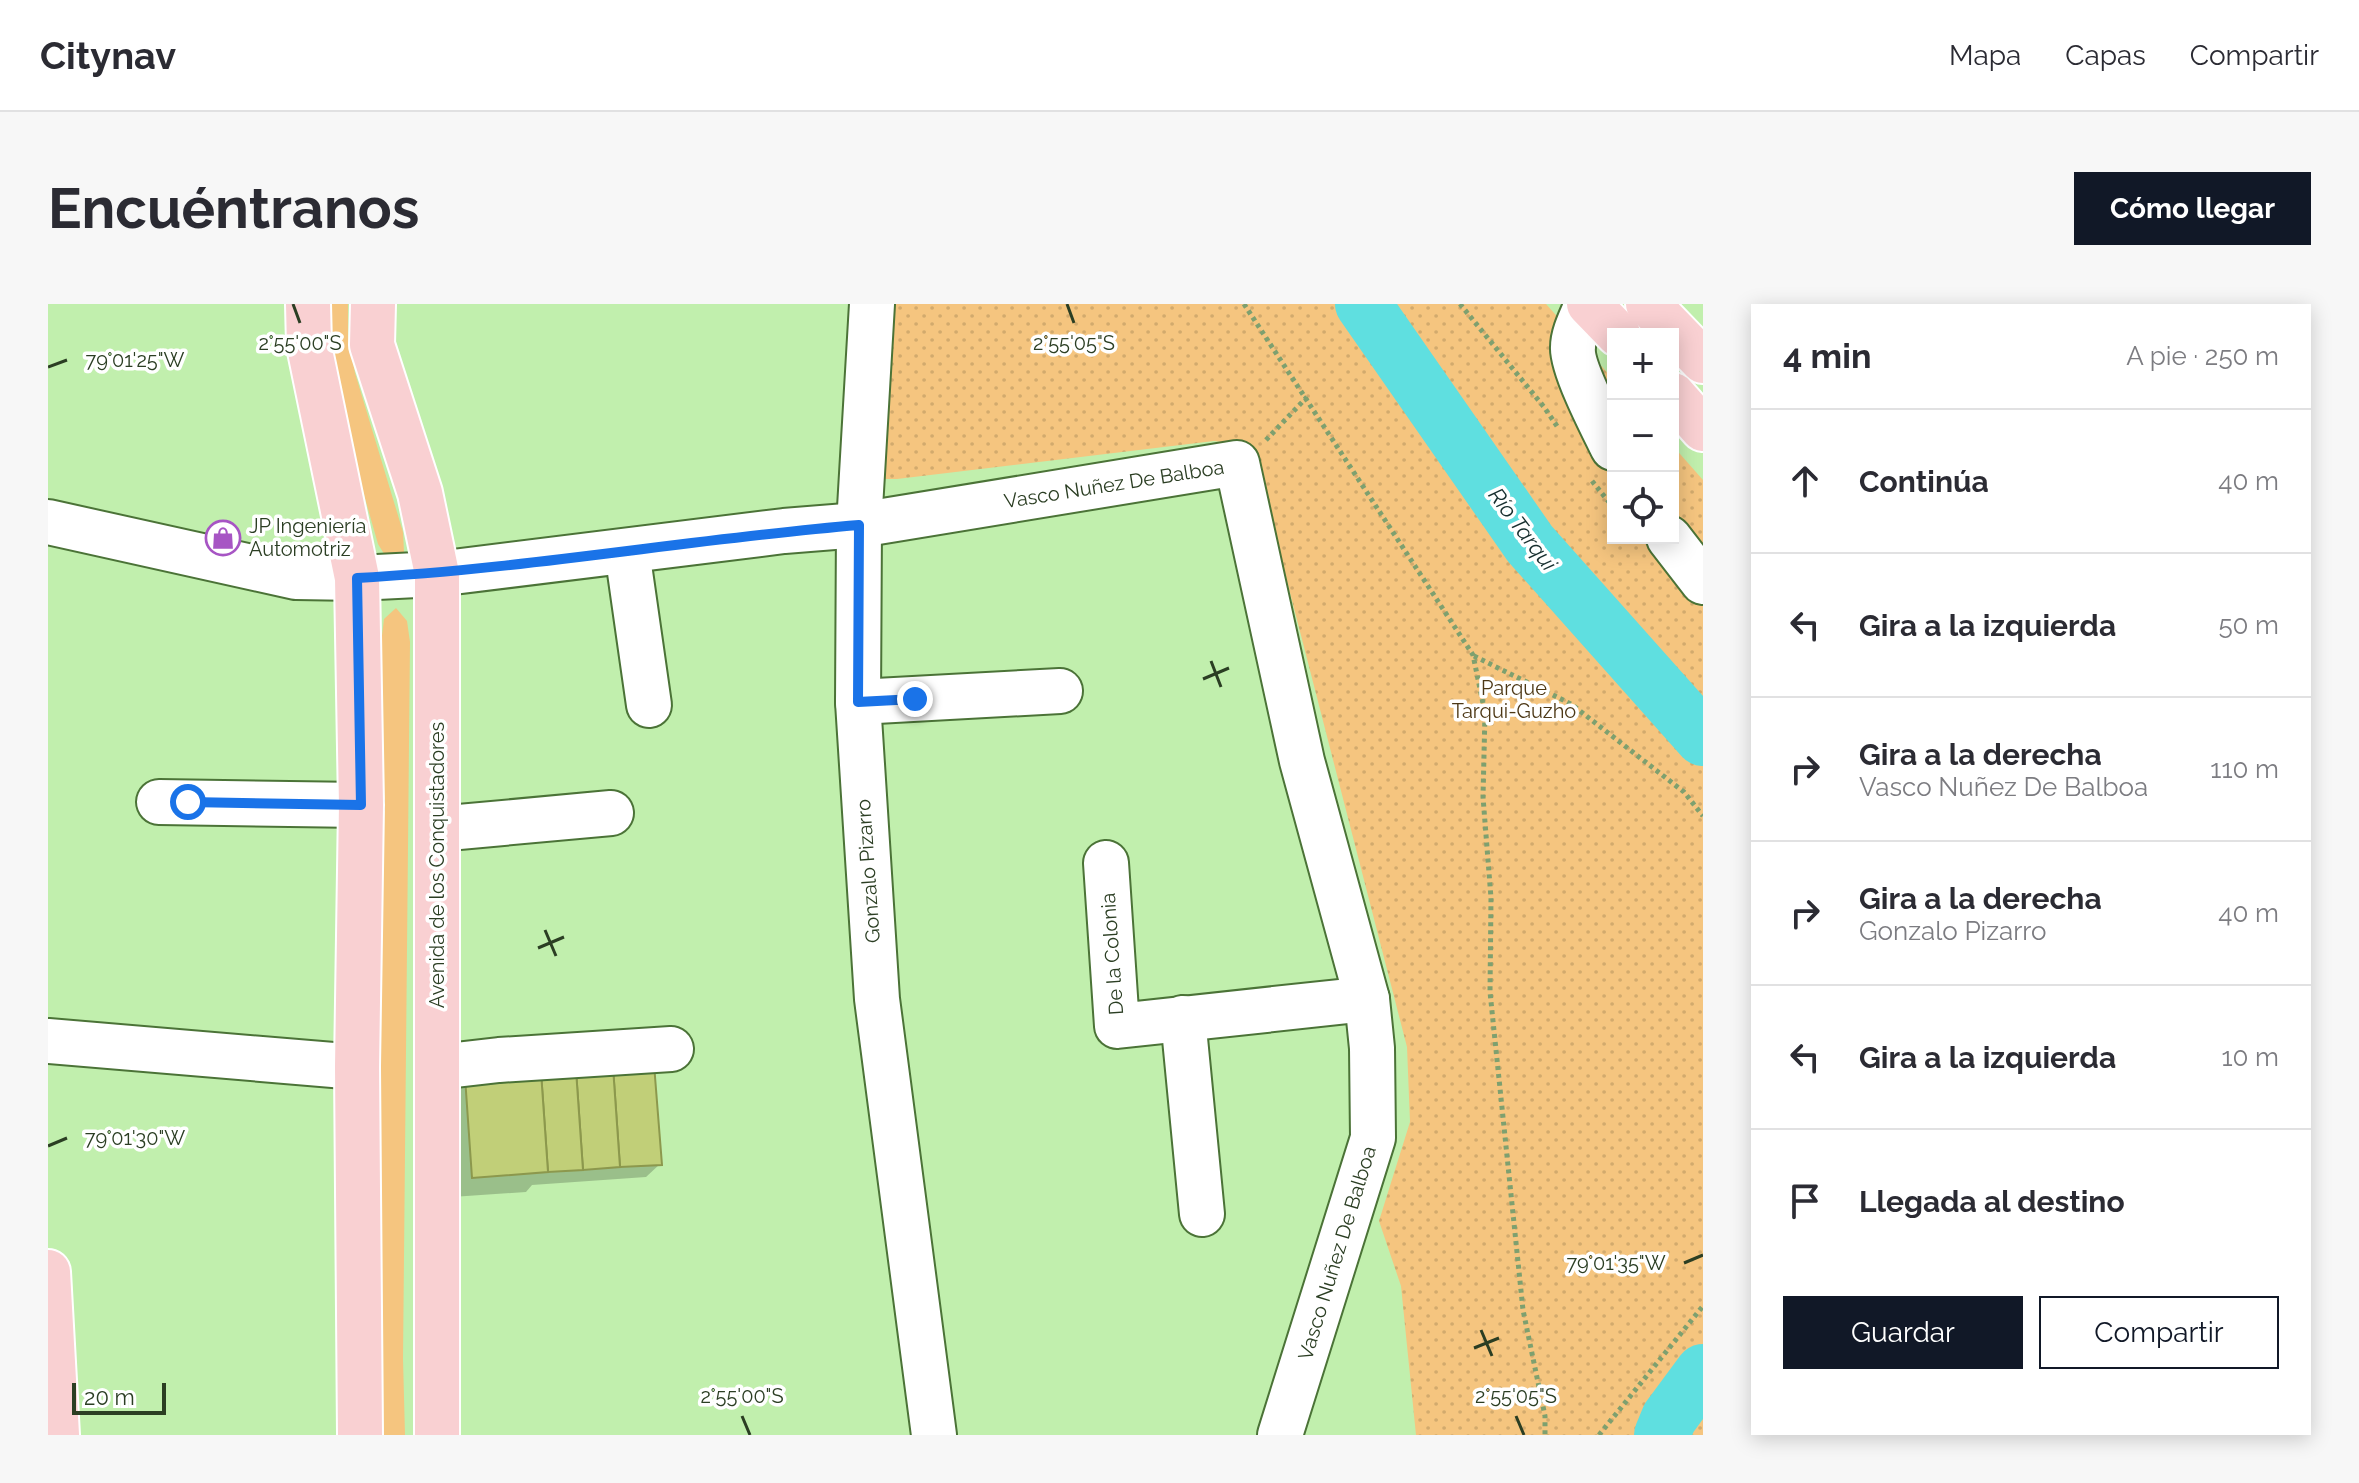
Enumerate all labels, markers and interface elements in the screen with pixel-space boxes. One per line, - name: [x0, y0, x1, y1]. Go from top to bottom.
- text: Citynav: [40, 33, 176, 78]
- text: Mapa: [1949, 39, 2021, 72]
- text: Capas: [2065, 39, 2146, 72]
- text: Compartir: [2190, 39, 2319, 72]
- button: Cómo llegar: [2074, 172, 2311, 245]
- text: Encuéntranos: [48, 175, 419, 241]
- map controls: [1607, 328, 1679, 544]
- button: +: [1607, 328, 1679, 400]
- text: 2°55'00"S: [258, 331, 342, 355]
- text: 2°55'05"S: [1033, 331, 1115, 355]
- text: 4 min: [1783, 336, 1871, 376]
- text: A pie · 250 m: [2126, 341, 2279, 371]
- text: 79°01'25"W: [85, 348, 185, 372]
- button: −: [1607, 400, 1679, 472]
- street label: Vasco Nuñez De Balboa: [1002, 455, 1226, 513]
- icon: ahead: [1783, 459, 1827, 503]
- text: Continúa: [1859, 464, 1989, 499]
- text: 40 m: [2218, 466, 2279, 496]
- button: locate: [1607, 472, 1679, 544]
- water label: Río Tarqui: [1483, 482, 1563, 577]
- place label: JP Ingeniería Automotriz: [249, 514, 366, 561]
- shop icon: JP Ingeniería Automotriz: [204, 519, 242, 557]
- icon: left: [1783, 603, 1827, 647]
- text: Gira a la izquierda: [1859, 608, 2116, 643]
- text: 50 m: [2218, 610, 2279, 640]
- park label: Parque Tarqui-Guzho: [1452, 676, 1576, 723]
- route end: [897, 681, 933, 717]
- street label: Avenida de los Conquistadores: [425, 722, 449, 1008]
- text: Gira a la derecha: [1859, 737, 2102, 772]
- icon: right: [1783, 747, 1827, 791]
- text: 110 m: [2210, 754, 2279, 784]
- text: Vasco Nuñez De Balboa: [1859, 772, 2148, 802]
- route start: [170, 784, 206, 820]
- street label: Gonzalo Pizarro: [851, 798, 885, 944]
- text: Gira a la derecha: [1859, 881, 2102, 916]
- icon: right: [1783, 891, 1827, 935]
- street label: De la Colonia: [1096, 892, 1128, 1016]
- text: 40 m: [2218, 898, 2279, 928]
- text: Gonzalo Pizarro: [1859, 916, 2046, 946]
- icon: left: [1783, 1035, 1827, 1079]
- text: Gira a la izquierda: [1859, 1040, 2116, 1075]
- text: 10 m: [2221, 1042, 2279, 1072]
- text: 79°01'30"W: [85, 1126, 185, 1150]
- street label: Vasco Nuñez De Balboa: [1293, 1143, 1381, 1363]
- icon: arrive: [1783, 1179, 1827, 1223]
- text: Llegada al destino: [1859, 1184, 2125, 1219]
- text: 79°01'35"W: [1566, 1251, 1666, 1275]
- button: Guardar: [1783, 1296, 2023, 1369]
- button: Compartir: [2039, 1296, 2279, 1369]
- scale bar: [72, 1379, 166, 1415]
- text: 20 m: [84, 1384, 135, 1410]
- text: 2°55'00"S: [700, 1384, 784, 1408]
- text: 2°55'05"S: [1475, 1384, 1557, 1408]

